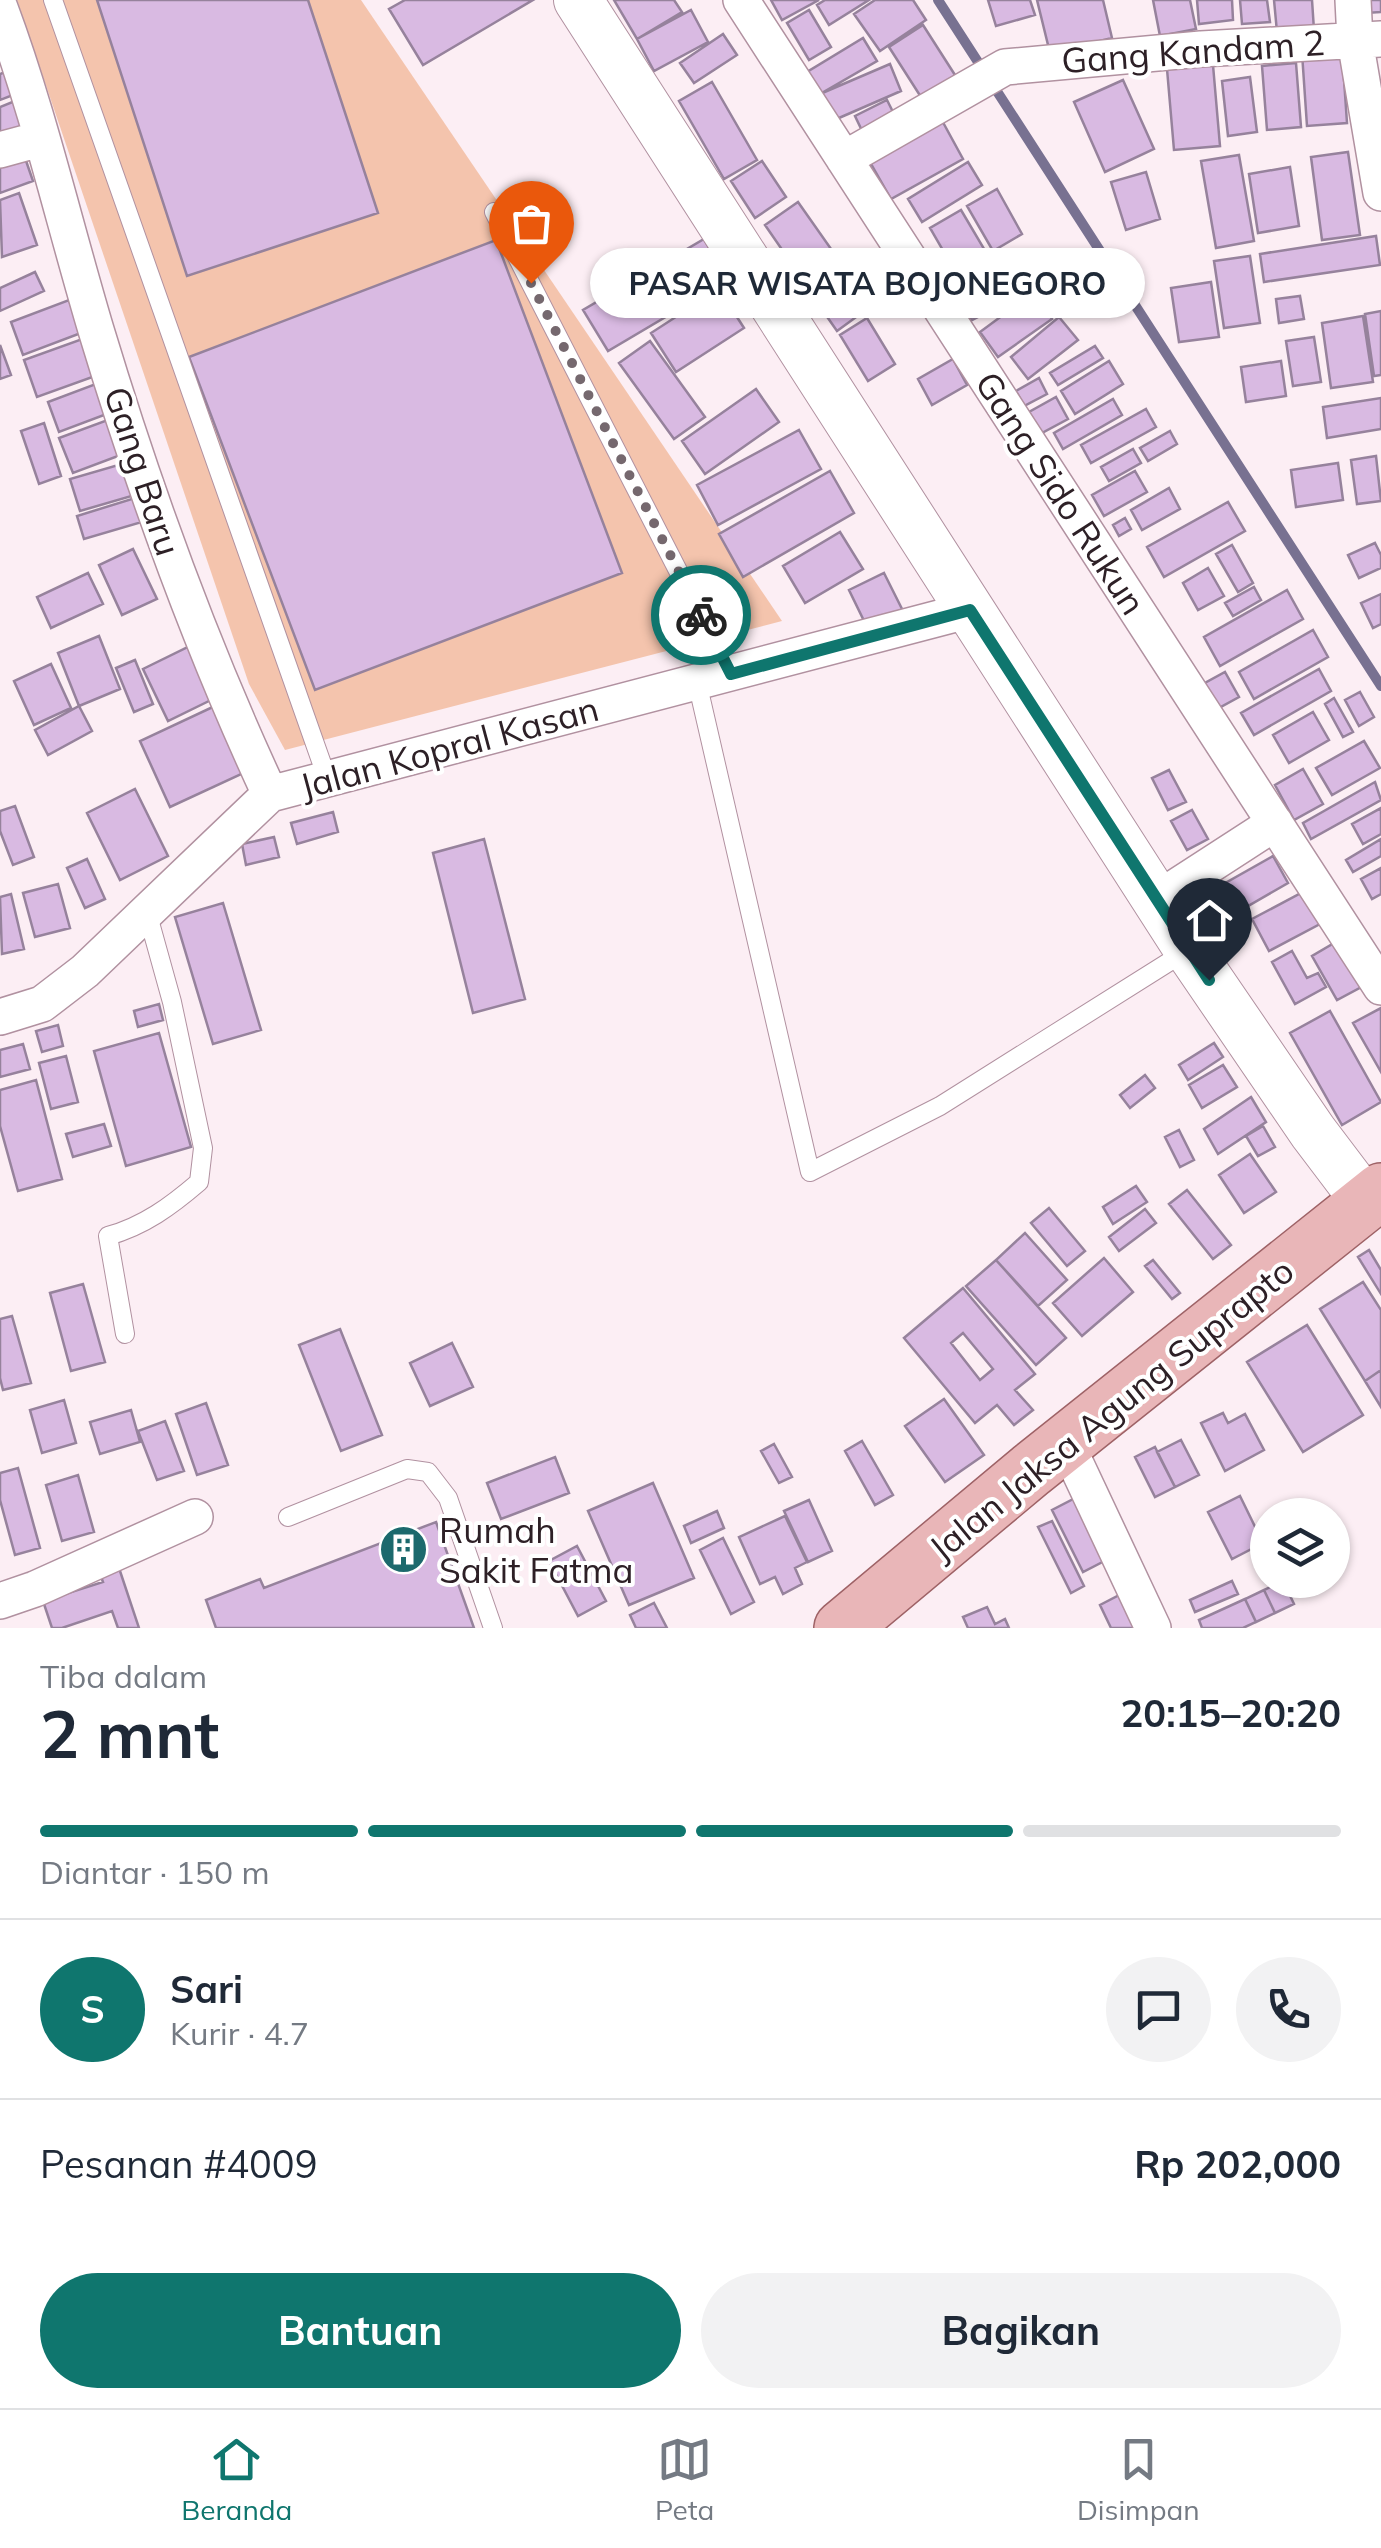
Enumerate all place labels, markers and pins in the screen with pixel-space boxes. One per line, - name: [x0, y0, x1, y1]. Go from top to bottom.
- pin: [489, 181, 574, 284]
- callout: PASAR WISATA BOJONEGORO: [591, 248, 1146, 318]
- pin: [1167, 878, 1252, 981]
- place label: Rumah Sakit Fatma: [439, 1508, 634, 1592]
- building icon: Rumah Sakit Fatma: [378, 1524, 430, 1576]

